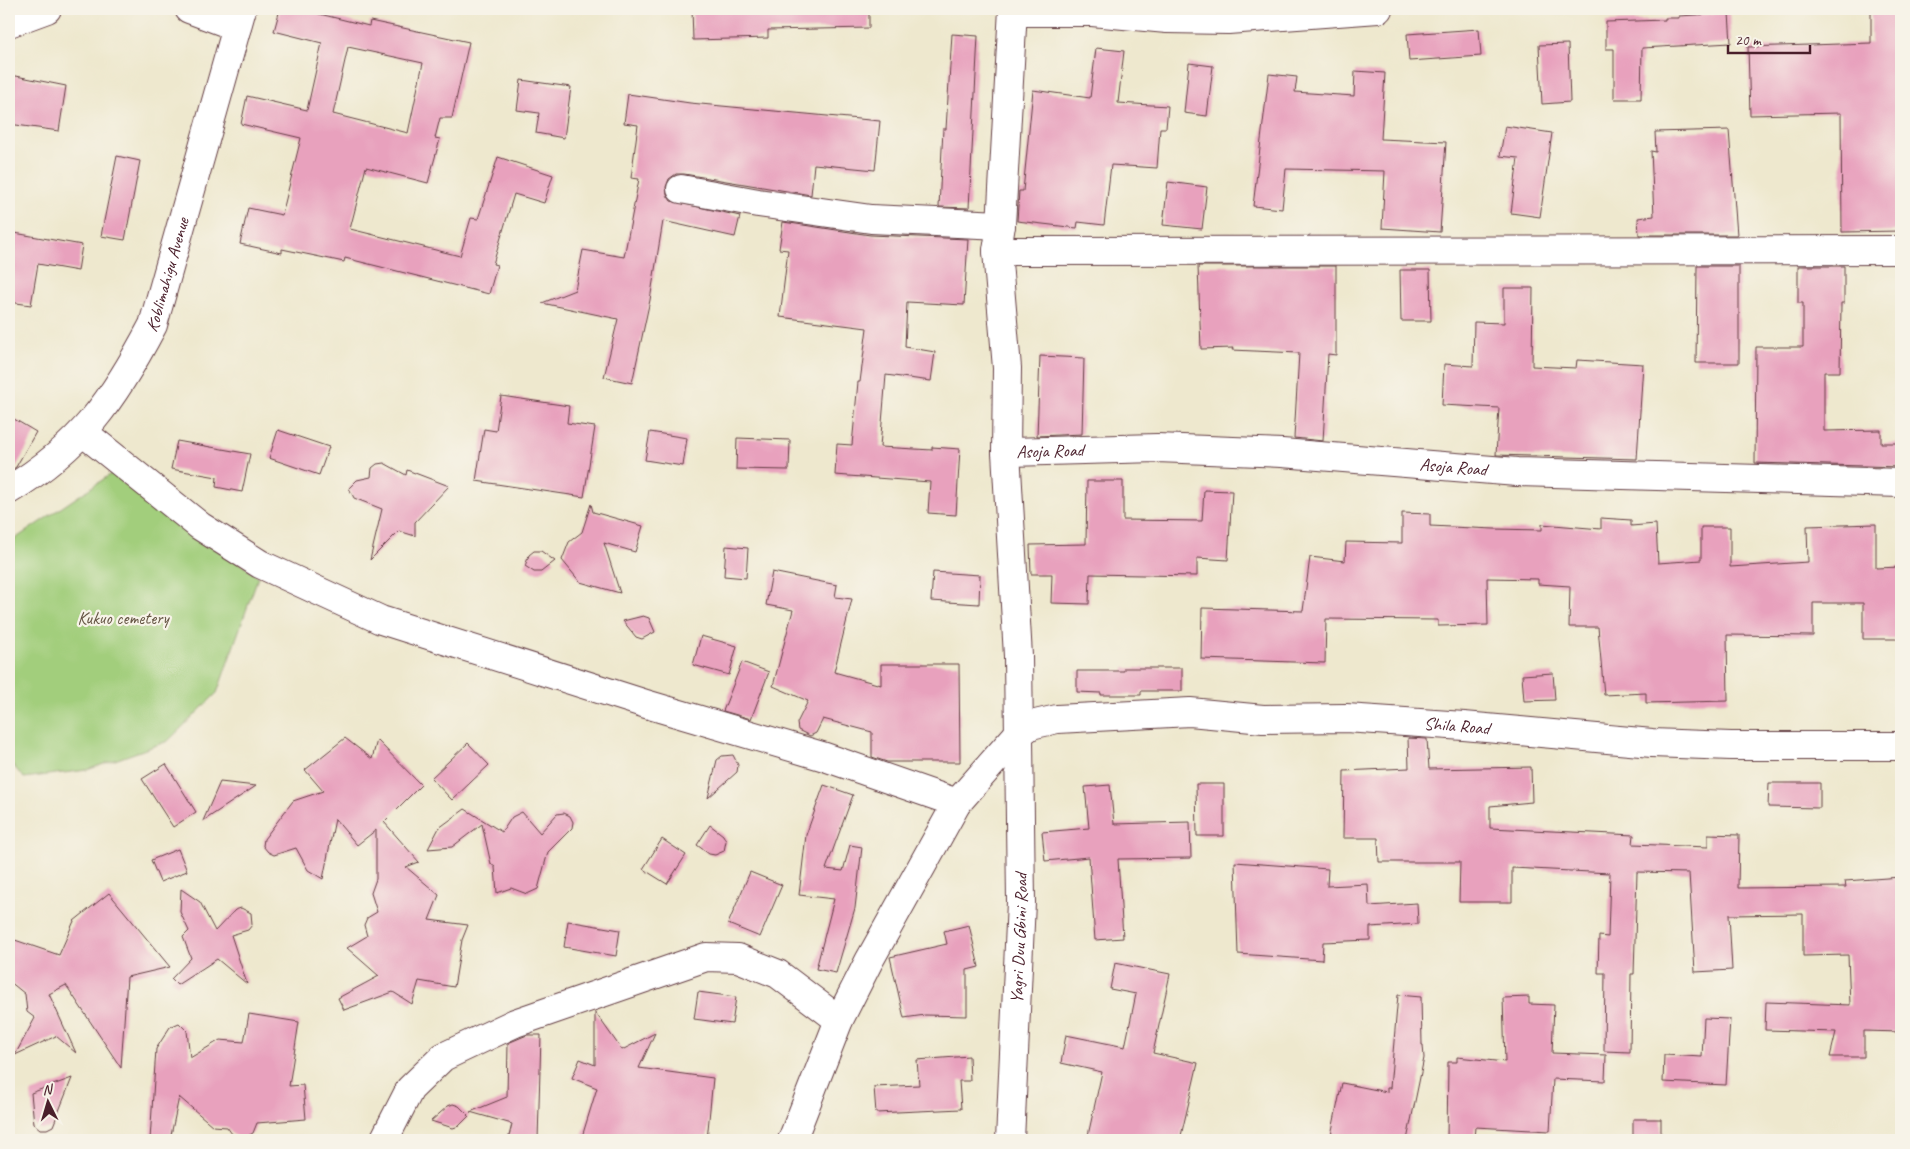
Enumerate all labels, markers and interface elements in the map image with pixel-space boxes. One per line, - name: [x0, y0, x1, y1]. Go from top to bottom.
- scale bar: [1728, 22, 1810, 54]
- text: 20 m: [1735, 31, 1762, 50]
- street label: Koblimahigu Avenue: [141, 214, 194, 335]
- street label: Asoja Road: [1016, 439, 1087, 463]
- street label: Asoja Road: [1419, 453, 1491, 481]
- park label: Kukuo cemetery: [77, 607, 170, 629]
- street label: Shila Road: [1423, 712, 1493, 740]
- street label: Yagri Duu Gbini Road: [1005, 870, 1032, 1004]
- north arrow: [22, 1076, 72, 1126]
- text: N: [42, 1080, 54, 1098]

